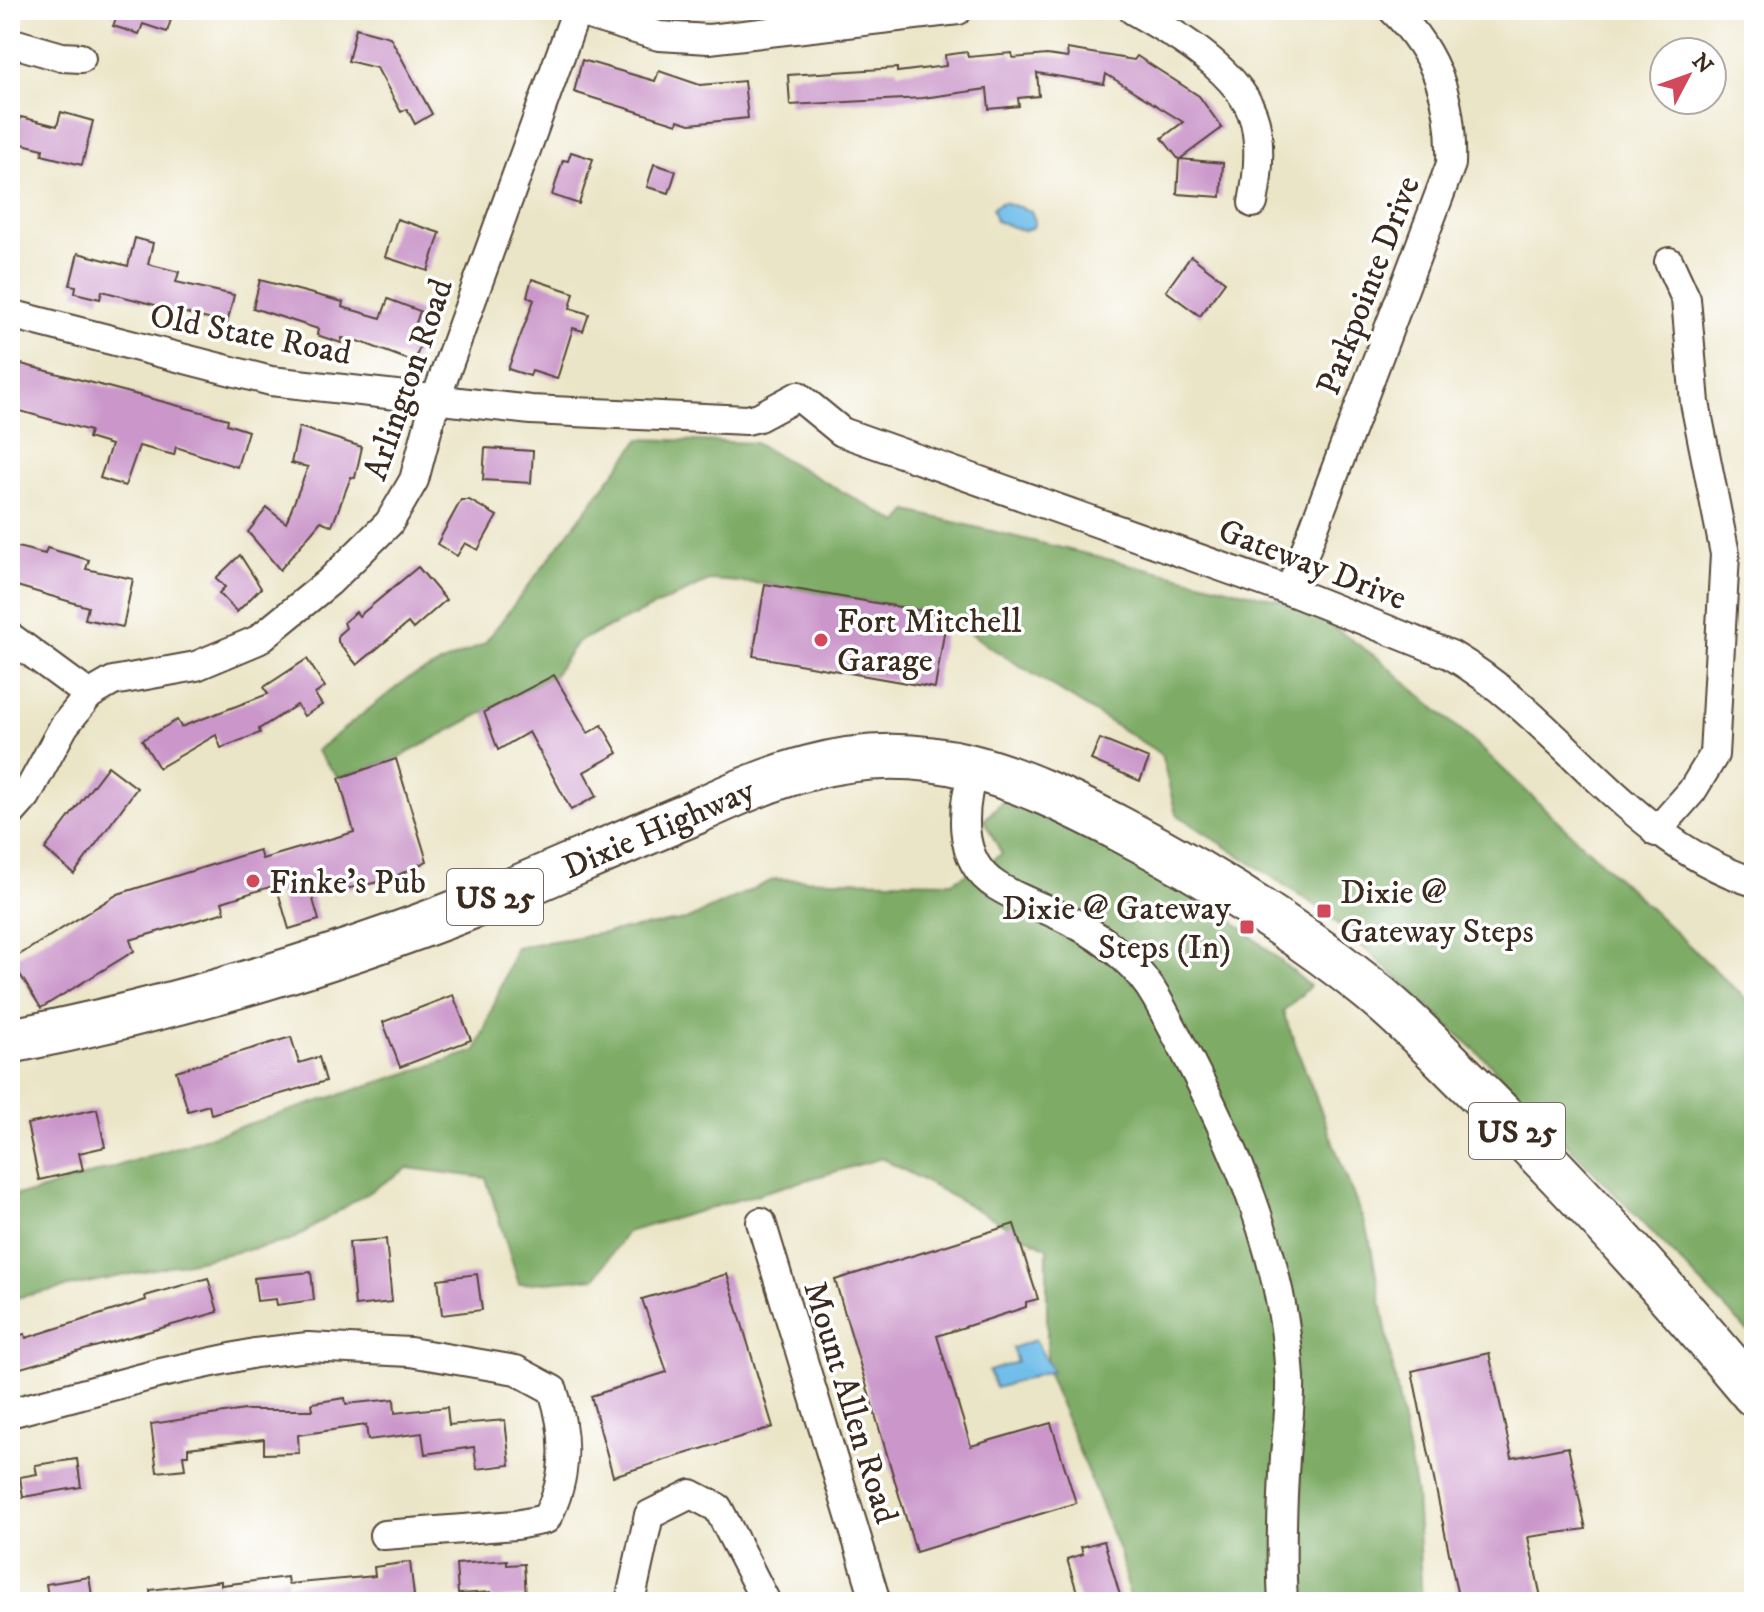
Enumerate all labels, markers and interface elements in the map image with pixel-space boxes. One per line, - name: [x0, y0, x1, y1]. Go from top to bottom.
- north arrow: [1648, 36, 1728, 116]
- text: N: [1686, 48, 1718, 80]
- street label: Parkpointe Drive: [1308, 170, 1430, 401]
- street label: Arlington Road: [355, 273, 463, 486]
- street label: Old State Road: [146, 295, 355, 375]
- street label: Gateway Drive: [1212, 510, 1412, 620]
- place label: Fort Mitchell Garage: [837, 601, 1022, 682]
- marker: Fort Mitchell Garage: [812, 631, 830, 649]
- street label: Dixie Highway: [557, 769, 762, 889]
- place label: Finke's Pub: [269, 862, 426, 904]
- road number: US 25: [447, 869, 543, 925]
- marker: Finke's Pub: [244, 872, 262, 890]
- place label: Dixie @ Gateway Steps: [1340, 872, 1534, 953]
- place label: Dixie @ Gateway Steps (In): [1002, 888, 1232, 969]
- marker: Dixie @ Gateway Steps: [1315, 902, 1333, 920]
- marker: Dixie @ Gateway Steps (In): [1238, 918, 1256, 936]
- road number: US 25: [1469, 1103, 1565, 1159]
- street label: Mount Allen Road: [793, 1277, 907, 1529]

